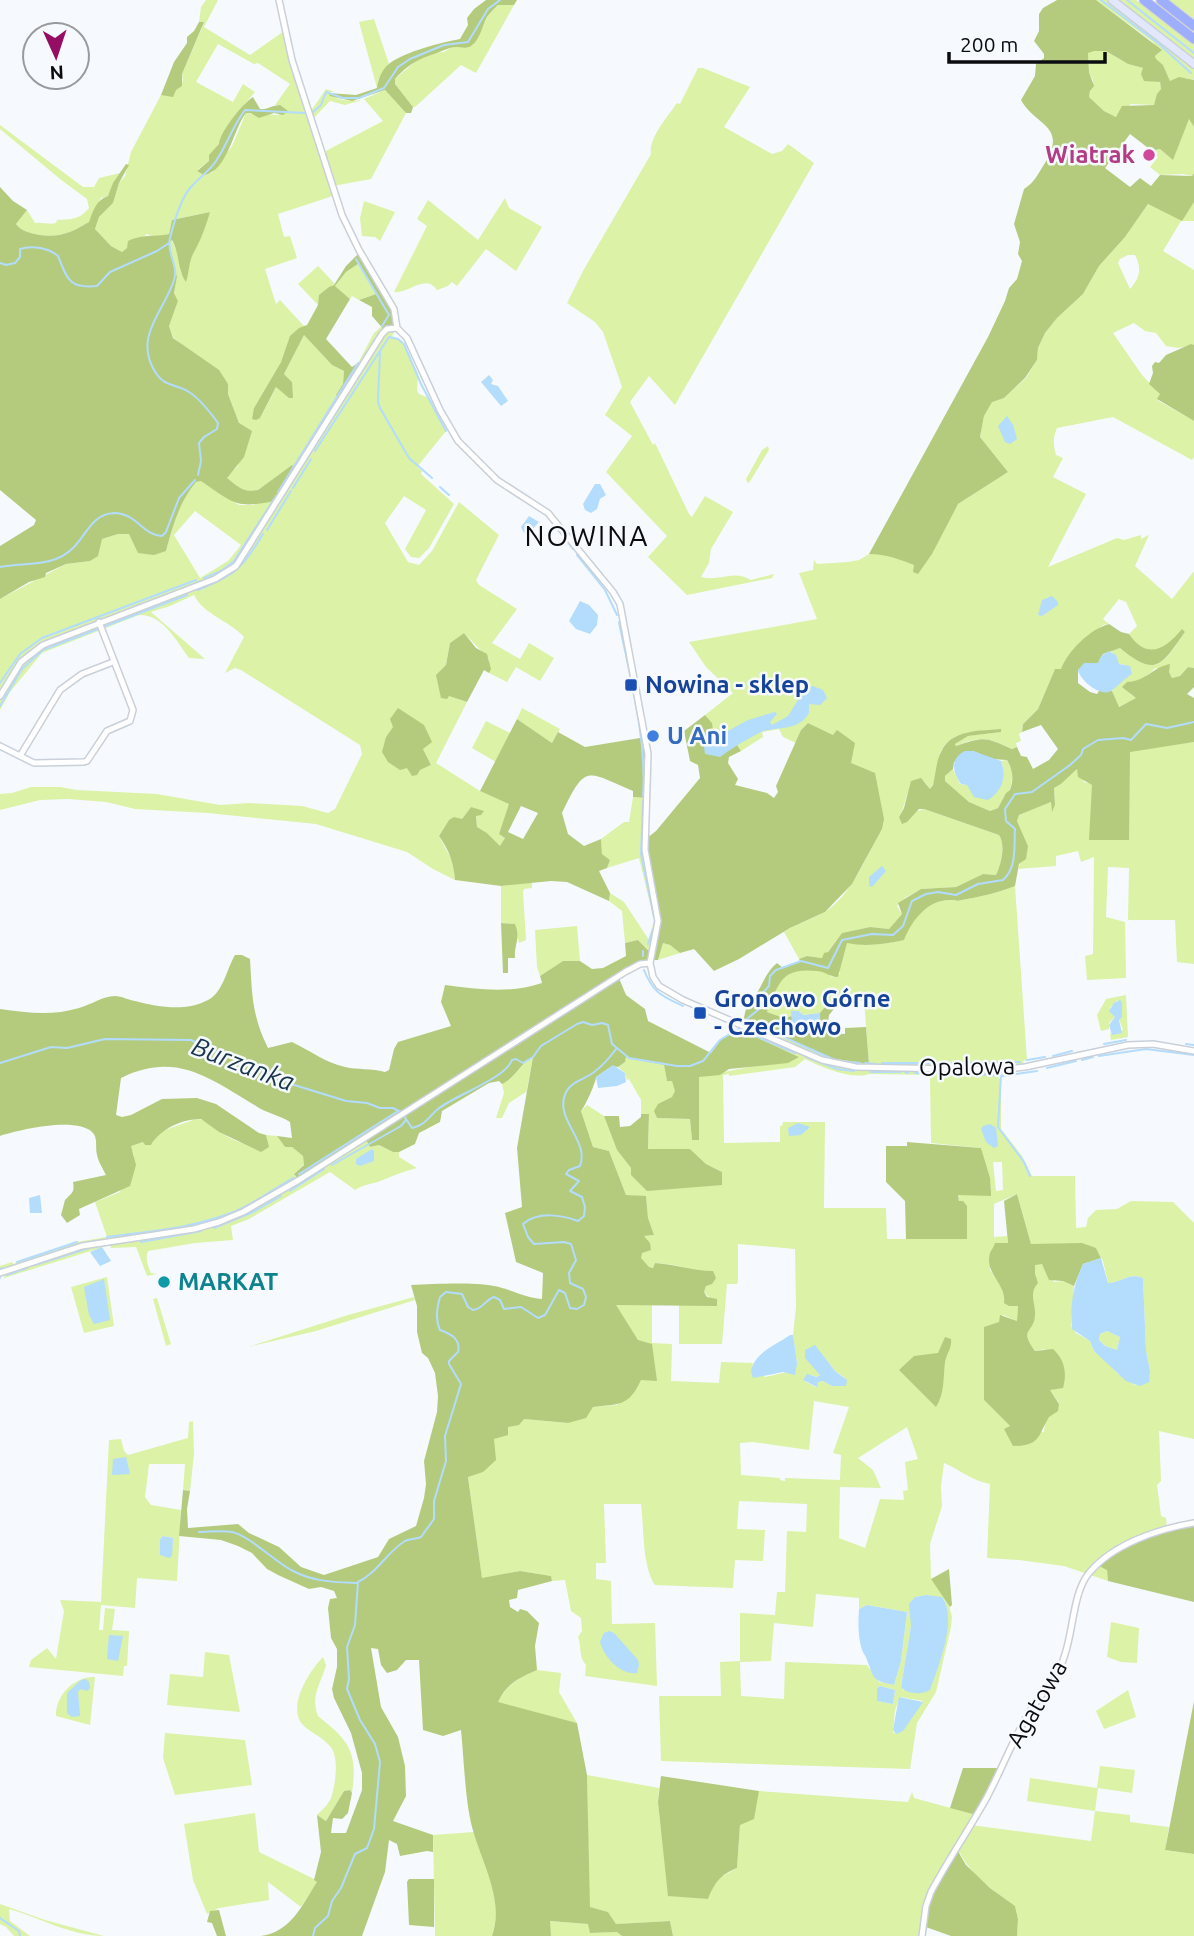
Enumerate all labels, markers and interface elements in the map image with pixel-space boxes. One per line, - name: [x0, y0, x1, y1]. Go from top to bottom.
- north arrow: [21, 21, 91, 91]
- scale bar: [949, 21, 1105, 65]
- text: 200 m: [960, 32, 1018, 56]
- text: N: [49, 62, 65, 84]
- place label: Wiatrak: [1045, 141, 1136, 168]
- marker: Wiatrak: [1141, 147, 1157, 163]
- district label: NOWINA: [525, 520, 649, 551]
- place label: Nowina - sklep: [645, 671, 809, 698]
- marker: Nowina - sklep: [623, 677, 639, 693]
- place label: U Ani: [667, 722, 727, 749]
- marker: U Ani: [645, 728, 661, 744]
- place label: Gronowo Górne - Czechowo: [714, 985, 890, 1040]
- marker: Gronowo Górne - Czechowo: [692, 1005, 708, 1021]
- water label: Burzanka: [188, 1031, 298, 1096]
- street label: Opalowa: [919, 1052, 1015, 1081]
- place label: MARKAT: [178, 1268, 278, 1295]
- marker: MARKAT: [156, 1274, 172, 1290]
- street label: Agatowa: [1001, 1655, 1072, 1752]

